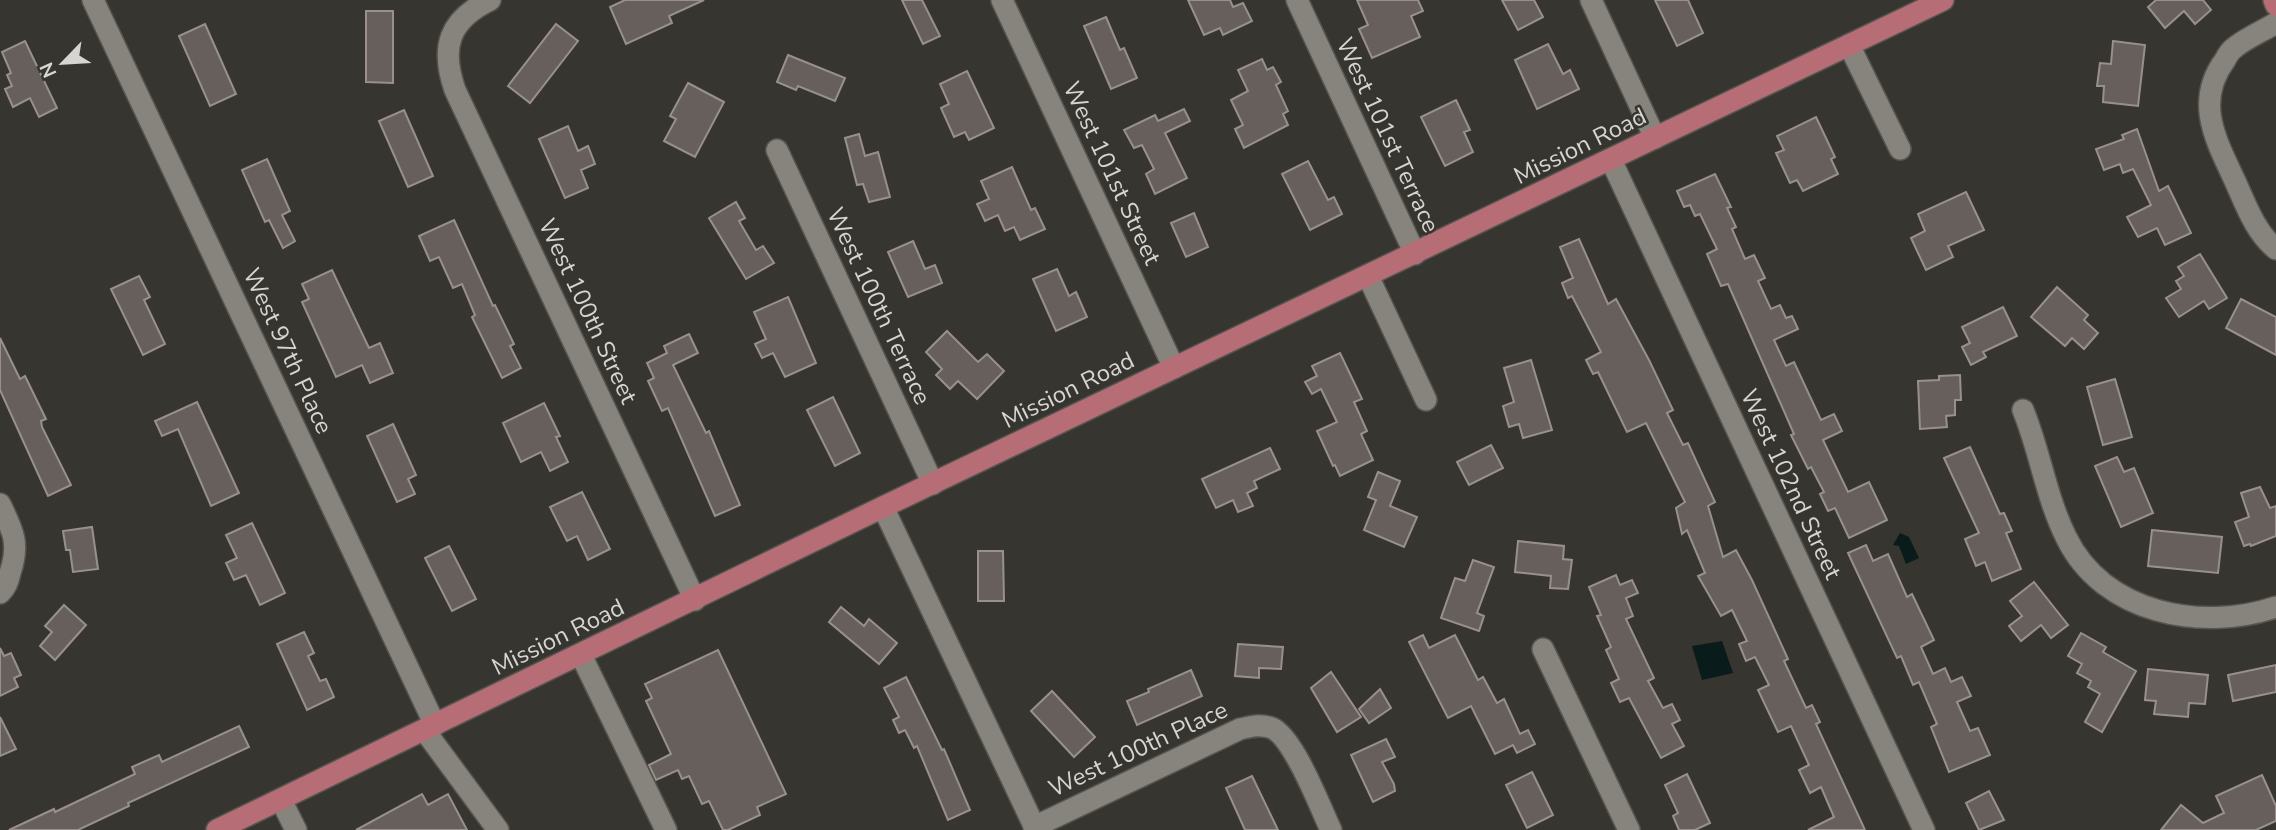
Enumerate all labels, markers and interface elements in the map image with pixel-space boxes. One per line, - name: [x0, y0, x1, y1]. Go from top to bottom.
- north arrow: [28, 28, 98, 98]
- street label: West 101st Terrace: [1329, 32, 1447, 238]
- text: N: [34, 58, 63, 82]
- street label: West 101st Street: [1056, 76, 1169, 270]
- street label: Mission Road: [1508, 100, 1652, 192]
- street label: West 100th Terrace: [819, 202, 939, 410]
- street label: West 100th Street: [531, 213, 645, 409]
- street label: West 97th Place: [236, 263, 340, 439]
- street label: Mission Road: [996, 344, 1140, 436]
- street label: West 102nd Street: [1733, 384, 1849, 585]
- street label: Mission Road: [486, 591, 630, 683]
- street label: West 100th Place: [1043, 694, 1233, 804]

